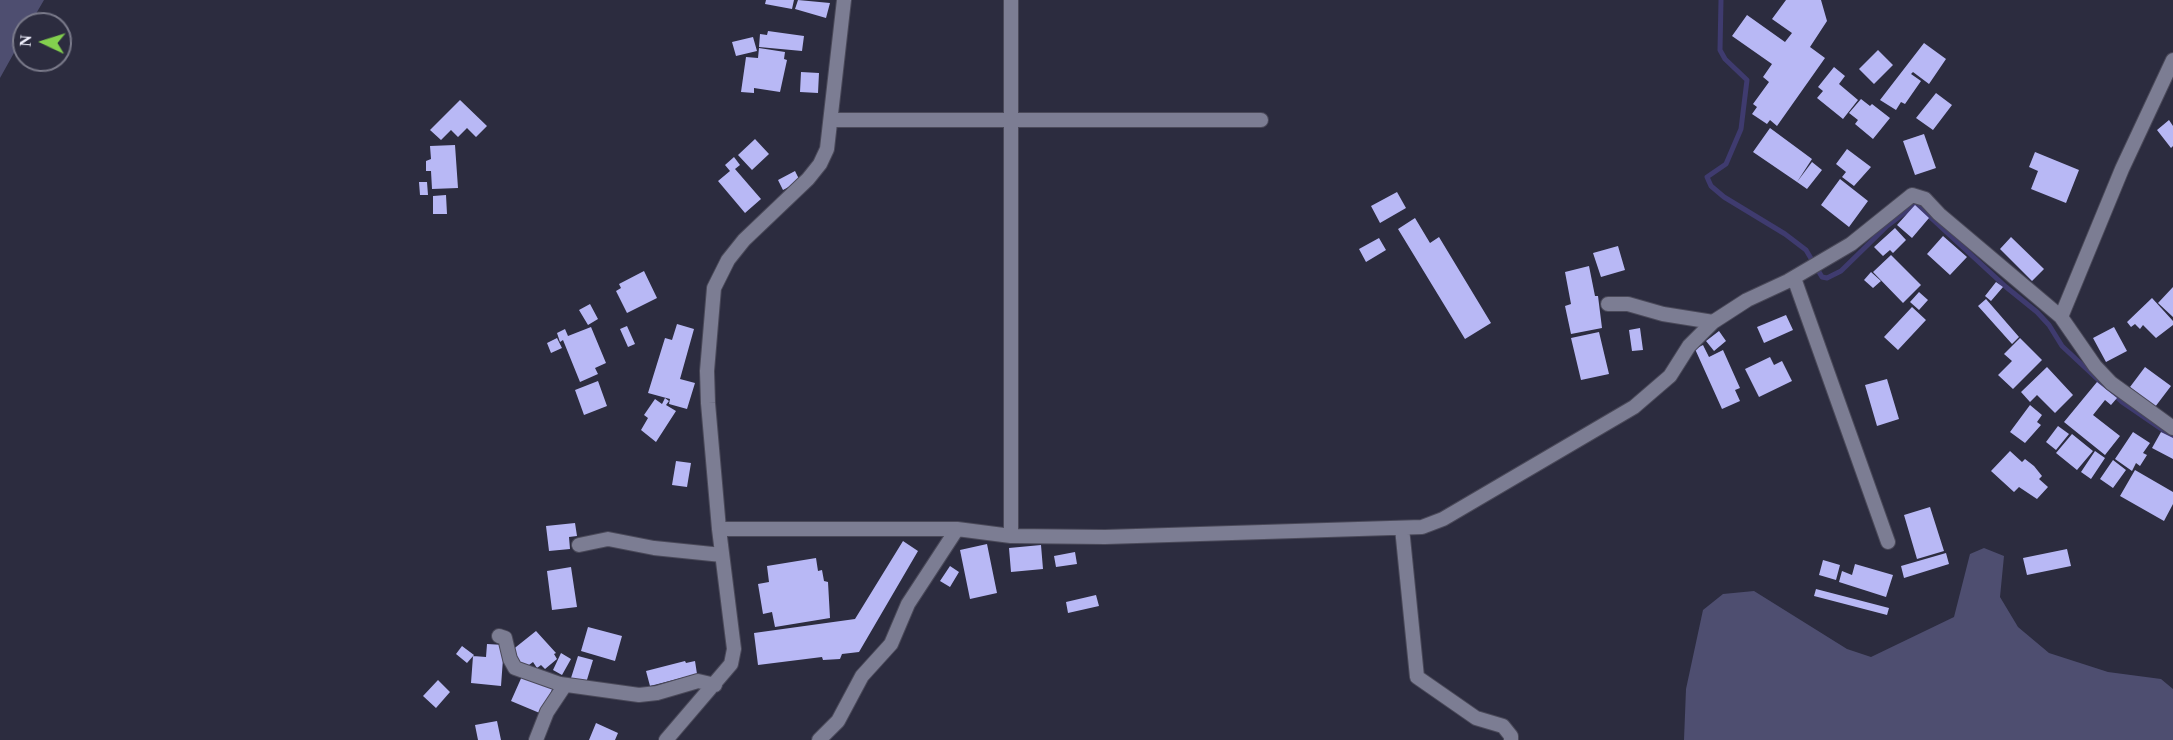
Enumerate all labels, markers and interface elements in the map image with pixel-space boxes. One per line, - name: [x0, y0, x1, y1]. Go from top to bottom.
- north arrow: [12, 12, 72, 72]
- text: N: [17, 34, 34, 47]

